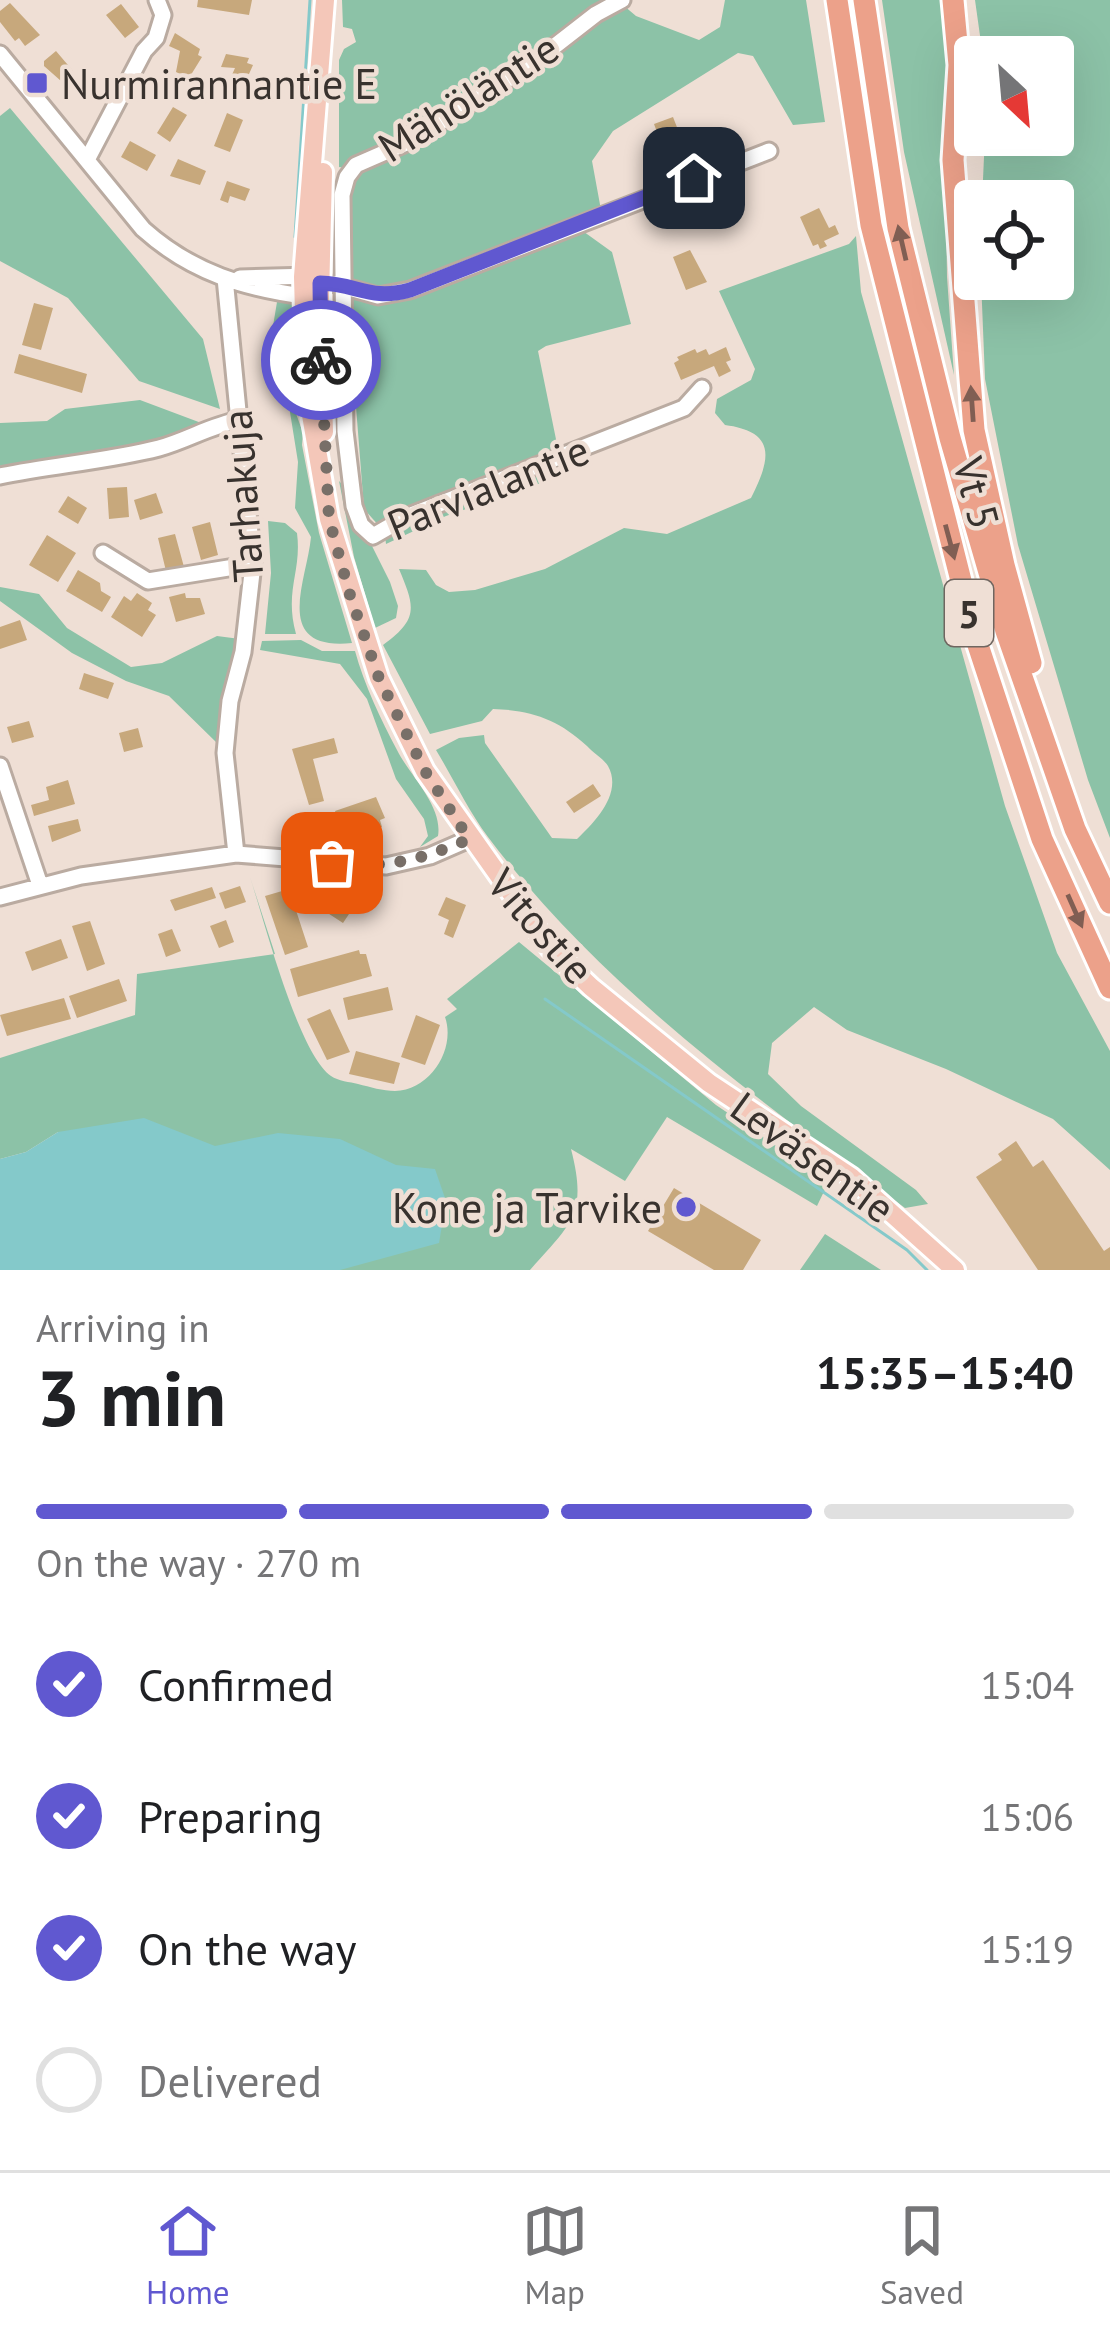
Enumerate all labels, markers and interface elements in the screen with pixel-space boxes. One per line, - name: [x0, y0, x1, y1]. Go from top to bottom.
- street label: Mähöläntie: [368, 20, 568, 174]
- north arrow: [954, 36, 1074, 156]
- map controls: [954, 36, 1074, 300]
- place label: Nurmirannantie E: [61, 56, 377, 111]
- marker: Nurmirannantie E: [24, 70, 50, 96]
- pin: [643, 127, 745, 229]
- icon: home: [661, 145, 727, 211]
- button: locate: [954, 180, 1074, 300]
- one-way arrow: [891, 224, 910, 262]
- courier: [261, 300, 381, 420]
- icon: bike: [288, 327, 354, 393]
- one-way arrow: [962, 385, 981, 422]
- street label: Tarhakuja: [209, 408, 275, 584]
- street label: Parvialantie: [379, 422, 597, 552]
- street label: Vt 5: [941, 450, 1013, 535]
- one-way arrow: [942, 524, 961, 561]
- road number: 5: [945, 580, 993, 646]
- pin: [281, 812, 383, 914]
- icon: bag: [299, 830, 365, 896]
- street label: Vitostie: [475, 856, 606, 995]
- one-way arrow: [1066, 894, 1086, 929]
- street label: Leväsentie: [720, 1079, 906, 1235]
- place label: Kone ja Tarvike: [392, 1180, 662, 1235]
- marker: Kone ja Tarvike: [673, 1194, 699, 1220]
- text: Arriving in: [36, 1302, 210, 1353]
- text: 15:35–15:40: [816, 1343, 1074, 1401]
- text: 3 min: [36, 1347, 226, 1448]
- text: On the way · 270 m: [36, 1537, 361, 1588]
- icon: check: [36, 1651, 102, 1717]
- text: Confirmed: [138, 1655, 334, 1713]
- text: 15:04: [980, 1659, 1074, 1710]
- icon: check: [36, 1783, 102, 1849]
- text: Preparing: [138, 1787, 323, 1845]
- text: 15:06: [980, 1791, 1074, 1842]
- icon: check: [36, 1915, 102, 1981]
- text: On the way: [138, 1919, 357, 1977]
- text: 15:19: [980, 1923, 1074, 1974]
- text: Delivered: [138, 2051, 322, 2109]
- tab: Home: [146, 2198, 230, 2313]
- tab: Map: [522, 2198, 588, 2313]
- tab: Saved: [880, 2198, 964, 2313]

